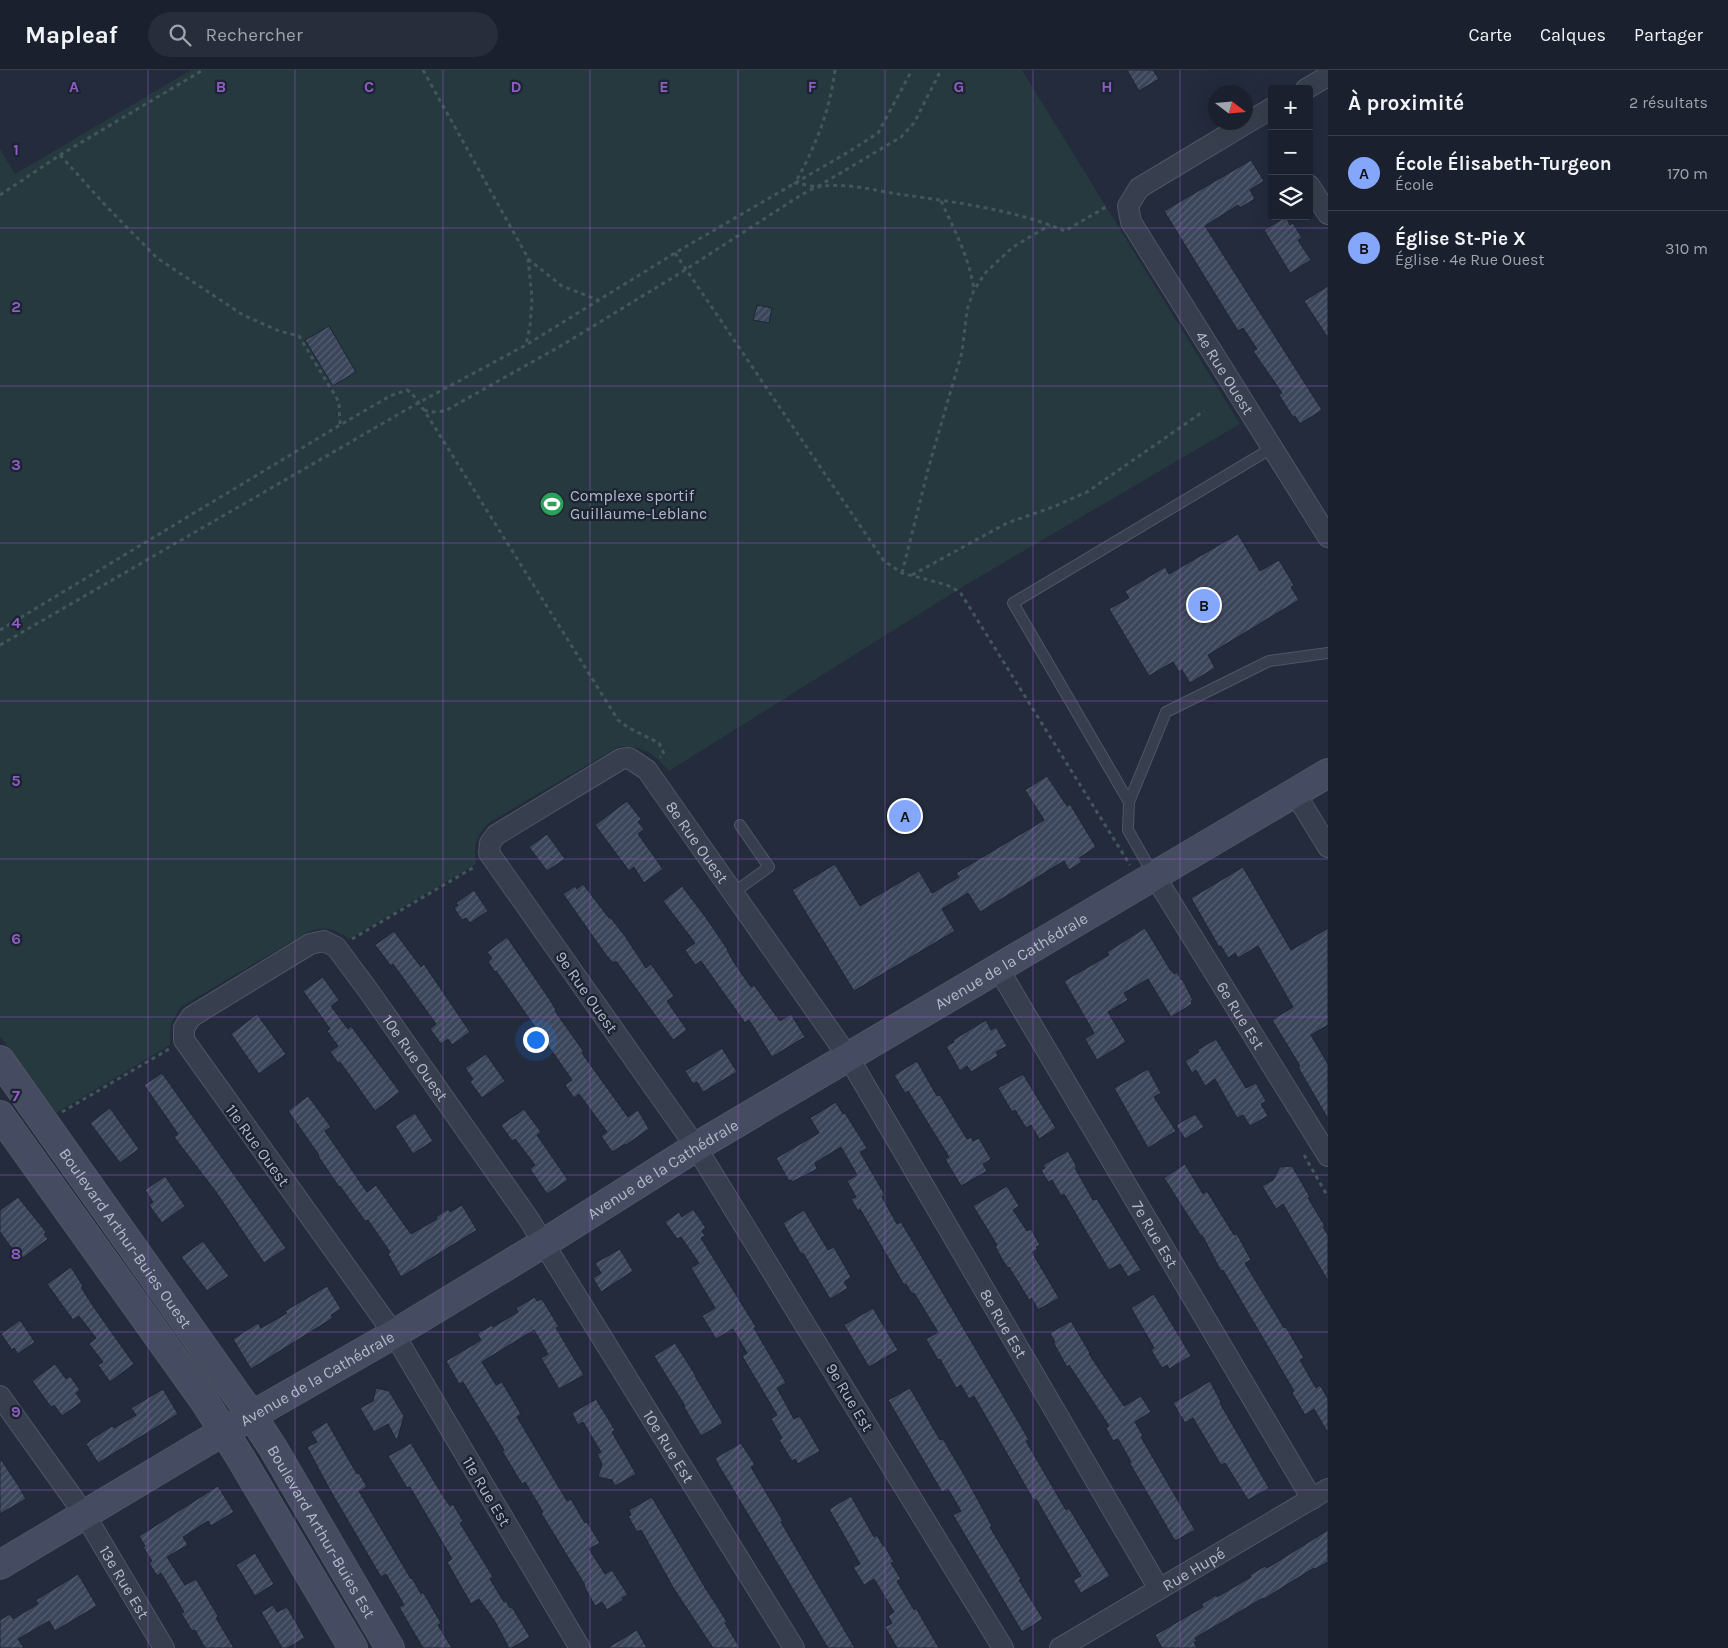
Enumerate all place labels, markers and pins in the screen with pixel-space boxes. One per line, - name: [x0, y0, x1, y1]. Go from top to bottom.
- place label: Complexe sportif Guillaume-Leblanc: [570, 486, 707, 523]
- sports icon: Complexe sportif Guillaume-Leblanc: [539, 491, 565, 517]
- pin: B: [1188, 586, 1220, 624]
- pin: A: [889, 797, 921, 835]

